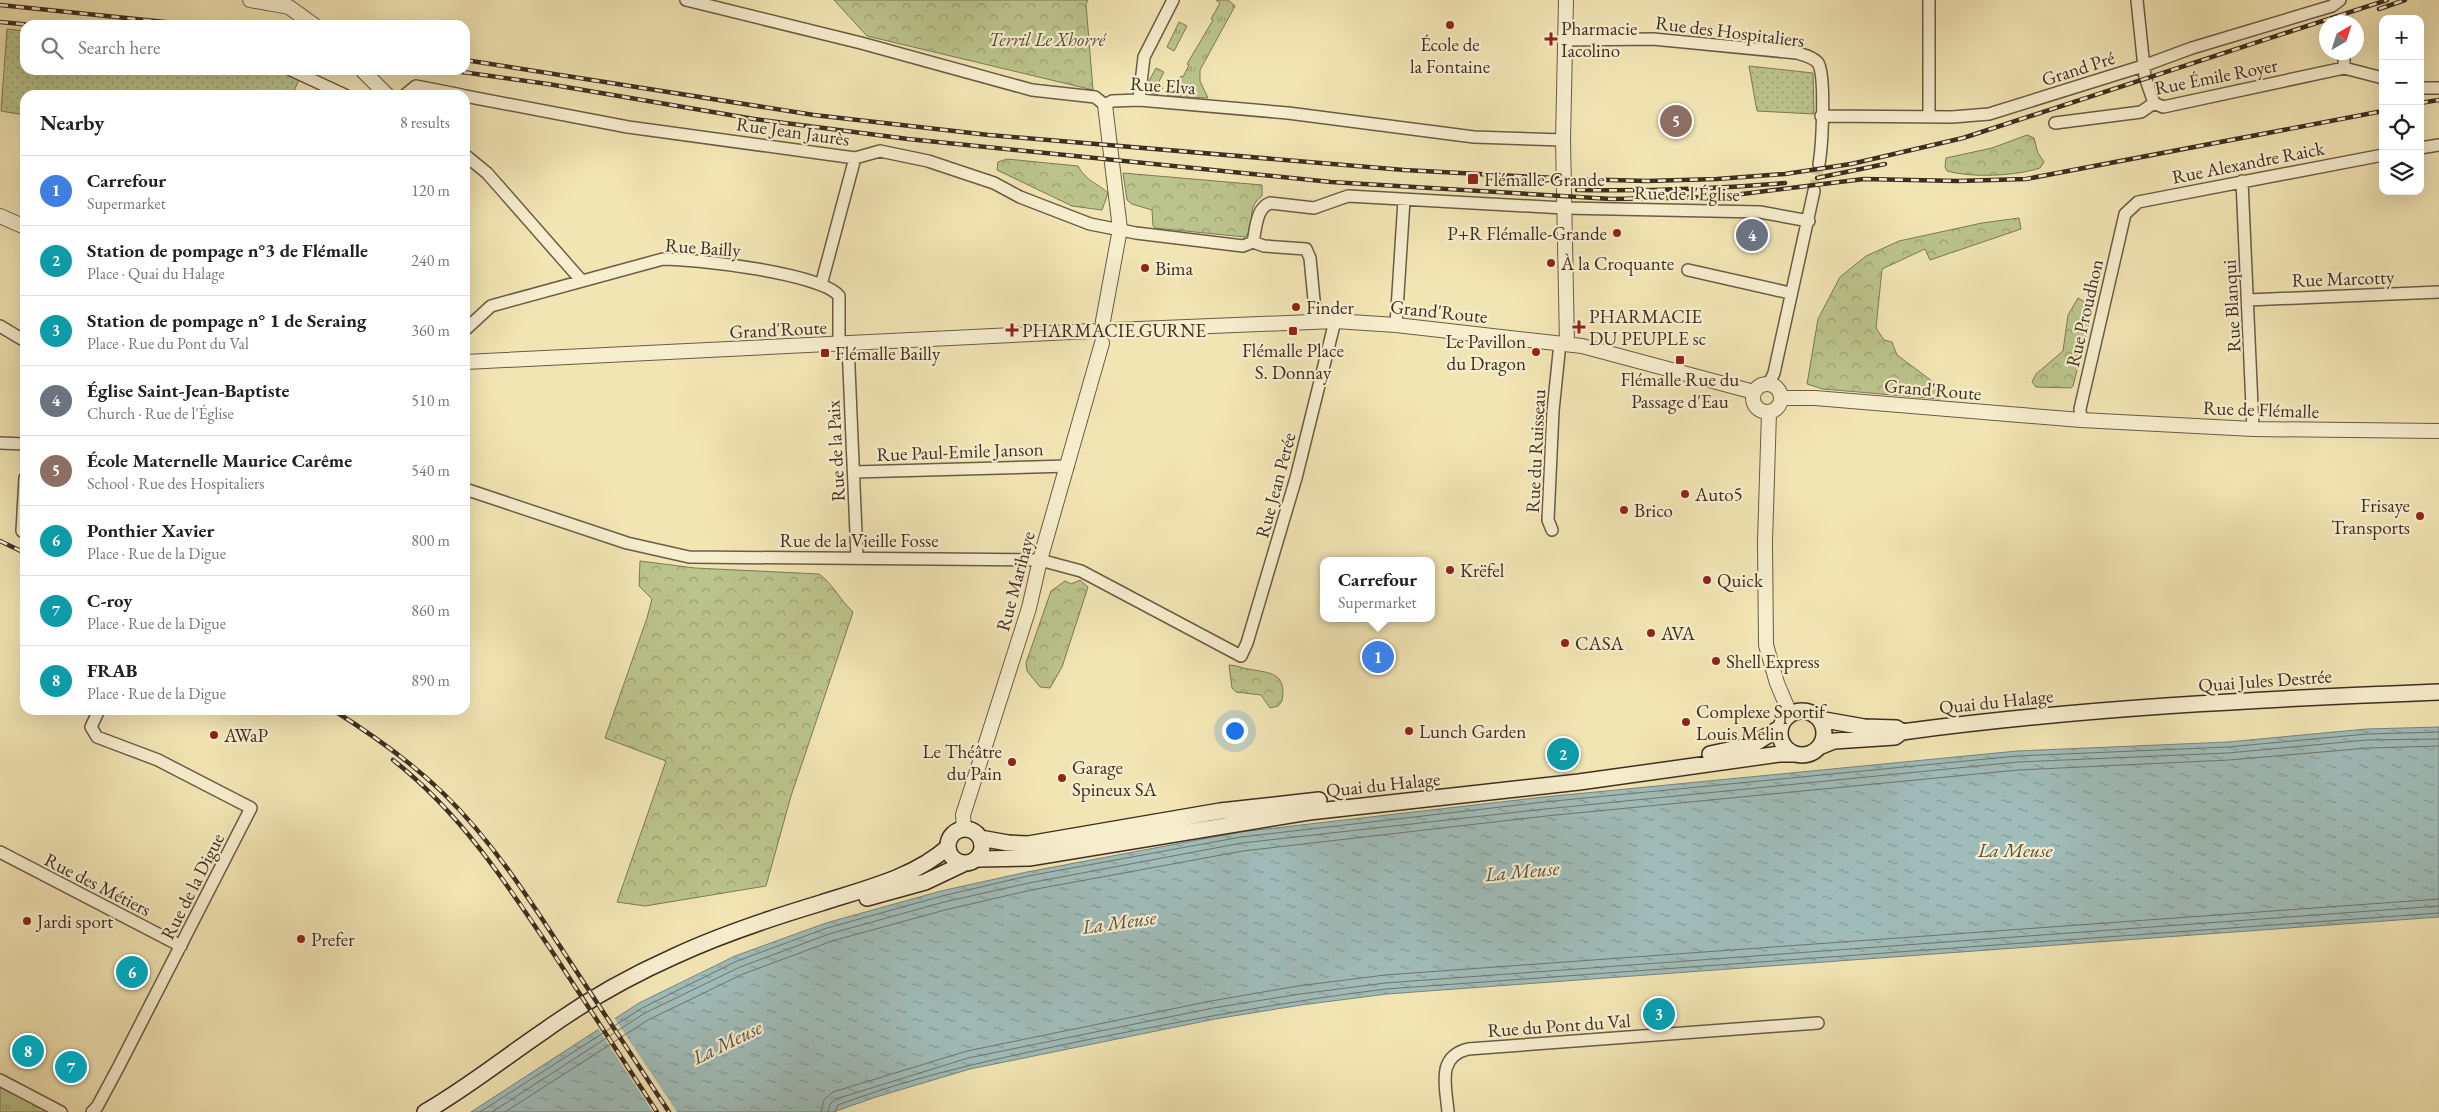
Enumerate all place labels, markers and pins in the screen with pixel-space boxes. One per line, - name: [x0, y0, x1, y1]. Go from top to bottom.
- place label: Pharmacie Iacolino: [1561, 16, 1637, 63]
- marker: École de la Fontaine: [1444, 19, 1456, 31]
- place label: École de la Fontaine: [1410, 32, 1490, 79]
- marker: Pharmacie Iacolino: [1545, 33, 1557, 45]
- pin: 5: [1660, 102, 1692, 140]
- place label: Flémalle-Grande: [1484, 167, 1605, 192]
- marker: Flémalle-Grande: [1466, 172, 1480, 186]
- pin: 4: [1736, 216, 1768, 254]
- place label: P+R Flémalle-Grande: [1447, 221, 1607, 246]
- marker: P+R Flémalle-Grande: [1611, 227, 1623, 239]
- place label: À la Croquante: [1560, 251, 1674, 276]
- place label: Bima: [1155, 256, 1194, 281]
- marker: À la Croquante: [1545, 257, 1557, 269]
- marker: Bima: [1139, 262, 1151, 274]
- place label: Finder: [1306, 295, 1354, 320]
- marker: Finder: [1290, 301, 1302, 313]
- place label: PHARMACIE DU PEUPLE sc: [1589, 304, 1707, 351]
- place label: PHARMACIE GURNE: [1022, 318, 1206, 343]
- marker: PHARMACIE DU PEUPLE sc: [1573, 321, 1585, 333]
- marker: PHARMACIE GURNE: [1006, 324, 1018, 336]
- marker: Flémalle Place S. Donnay: [1287, 325, 1299, 337]
- place label: Le Pavillon du Dragon: [1445, 329, 1526, 376]
- place label: Flémalle Place S. Donnay: [1242, 338, 1344, 385]
- place label: Flémalle Bailly: [835, 341, 941, 366]
- marker: Le Pavillon du Dragon: [1530, 346, 1542, 358]
- marker: Flémalle Bailly: [819, 347, 831, 359]
- marker: Flémalle Rue du Passage d'Eau: [1674, 354, 1686, 366]
- place label: Flémalle Rue du Passage d'Eau: [1621, 367, 1739, 414]
- place label: Auto5: [1694, 482, 1743, 507]
- marker: Auto5: [1679, 488, 1691, 500]
- place label: Frisaye Transports: [2331, 493, 2410, 540]
- place label: Brico: [1634, 498, 1673, 523]
- marker: Brico: [1618, 504, 1630, 516]
- marker: Frisaye Transports: [2414, 510, 2426, 522]
- place label: Krëfel: [1460, 558, 1505, 583]
- marker: Krëfel: [1444, 564, 1456, 576]
- place label: Quick: [1717, 568, 1764, 593]
- marker: Quick: [1701, 574, 1713, 586]
- place label: AVA: [1660, 621, 1696, 646]
- marker: AVA: [1645, 627, 1657, 639]
- place label: CASA: [1575, 631, 1624, 656]
- marker: CASA: [1559, 637, 1571, 649]
- pin: 1: [1362, 638, 1394, 676]
- place label: Shell Express: [1726, 649, 1820, 674]
- marker: Shell Express: [1710, 655, 1722, 667]
- place label: Complexe Sportif Louis Melin: [1696, 699, 1827, 746]
- marker: Complexe Sportif Louis Melin: [1680, 716, 1692, 728]
- place label: Lunch Garden: [1419, 719, 1526, 744]
- place label: AWaP: [223, 723, 269, 748]
- marker: Lunch Garden: [1403, 725, 1415, 737]
- marker: AWaP: [208, 729, 220, 741]
- pin: 2: [1547, 735, 1579, 773]
- place label: Le Théâtre du Pain: [922, 739, 1002, 786]
- place label: Garage Spineux SA: [1072, 755, 1158, 802]
- marker: Le Théâtre du Pain: [1006, 756, 1018, 768]
- marker: Garage Spineux SA: [1056, 772, 1068, 784]
- place label: Jardi sport: [35, 909, 113, 934]
- marker: Jardi sport: [21, 915, 33, 927]
- place label: Prefer: [311, 927, 355, 952]
- marker: Prefer: [295, 933, 307, 945]
- pin: 6: [116, 953, 148, 991]
- pin: 3: [1643, 995, 1675, 1033]
- pin: 8: [12, 1032, 44, 1070]
- pin: 7: [55, 1048, 87, 1086]

